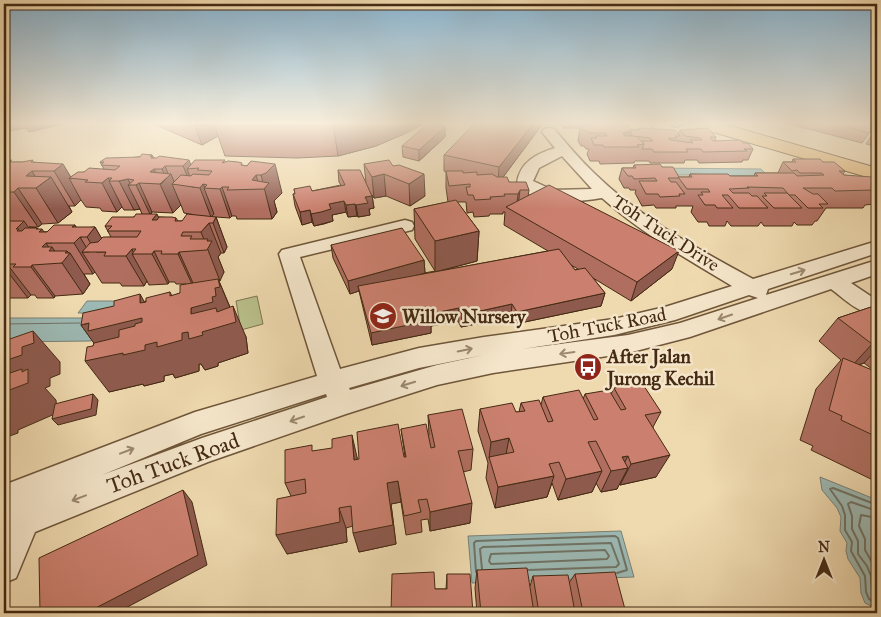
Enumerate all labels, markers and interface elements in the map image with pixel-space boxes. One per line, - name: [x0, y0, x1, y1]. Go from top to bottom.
- street label: Toh Tuck Drive: [608, 190, 724, 276]
- one-way arrow: [790, 266, 806, 276]
- school or university icon: Willow Nursery: [368, 301, 398, 331]
- street label: Toh Tuck Road: [546, 302, 669, 348]
- place label: Willow Nursery: [402, 305, 527, 329]
- one-way arrow: [717, 312, 733, 322]
- one-way arrow: [456, 344, 472, 354]
- place label: After Jalan Jurong Kechil: [604, 345, 715, 391]
- one-way arrow: [560, 348, 576, 358]
- bus stop icon: After Jalan Jurong Kechil: [573, 352, 603, 382]
- one-way arrow: [400, 379, 416, 389]
- one-way arrow: [290, 414, 306, 424]
- street label: Toh Tuck Road: [103, 427, 243, 499]
- one-way arrow: [119, 446, 134, 455]
- one-way arrow: [72, 494, 87, 503]
- north arrow: [798, 534, 848, 584]
- text: N: [818, 539, 830, 556]

